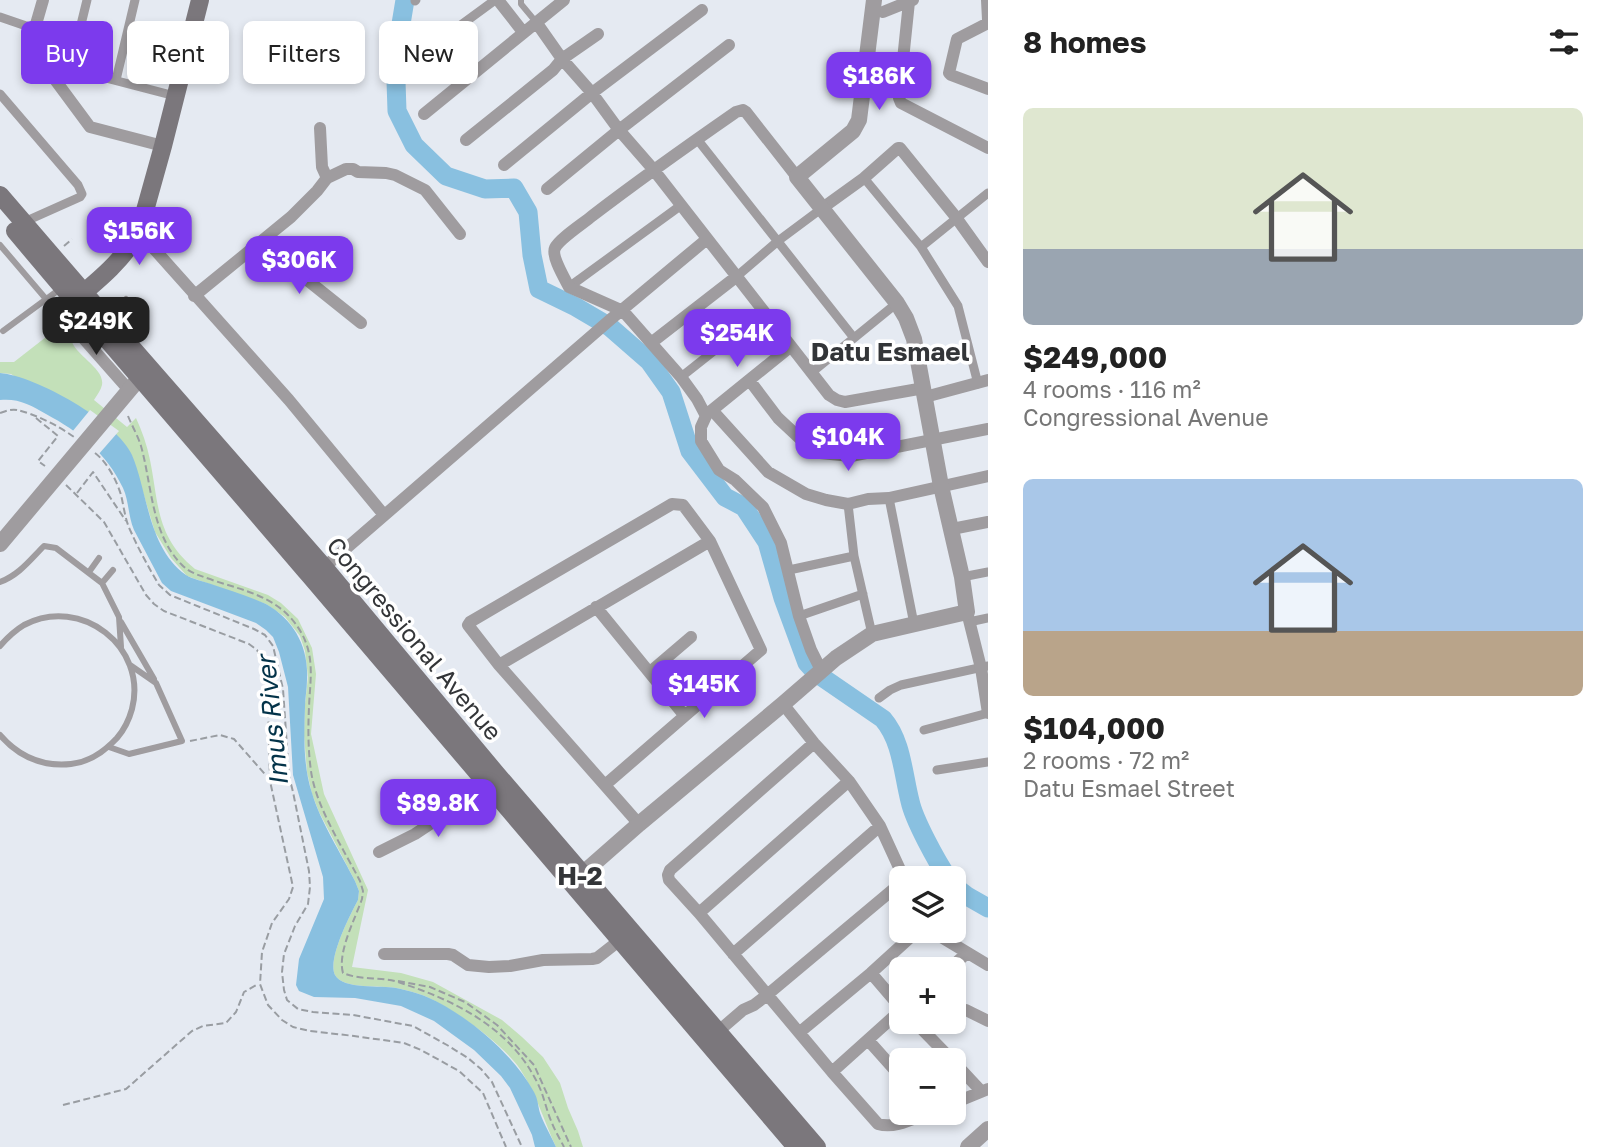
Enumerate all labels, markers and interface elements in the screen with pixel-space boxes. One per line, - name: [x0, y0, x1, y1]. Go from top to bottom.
- chip: Buy: [21, 21, 113, 84]
- chip: Rent: [127, 21, 229, 84]
- chip: Filters: [243, 21, 365, 84]
- chip: New: [379, 21, 478, 84]
- icon: filters: [1545, 23, 1583, 61]
- text: 8 homes: [1023, 24, 1147, 60]
- pin: $186K: [830, 52, 928, 112]
- text: $186K: [842, 61, 916, 89]
- icon: home: [1240, 154, 1366, 280]
- pin: $156K: [90, 208, 188, 267]
- text: $156K: [103, 216, 175, 244]
- pin: $306K: [250, 236, 348, 296]
- text: $306K: [261, 245, 337, 273]
- pin: $249K: [47, 298, 145, 357]
- text: $249K: [58, 306, 134, 334]
- pin: $254K: [688, 310, 786, 369]
- text: $254K: [700, 318, 774, 346]
- district label: Datu Esmael: [811, 336, 970, 367]
- text: $249,000: [1023, 339, 1167, 375]
- text: 4 rooms · 116 m²: [1023, 375, 1201, 403]
- text: Congressional Avenue: [1023, 403, 1269, 431]
- pin: $104K: [799, 414, 897, 473]
- text: $104K: [811, 422, 885, 450]
- icon: home: [1240, 525, 1366, 651]
- street label: Congressional Avenue: [322, 531, 508, 745]
- water label: Imus River: [249, 650, 294, 788]
- pin: $145K: [655, 660, 753, 720]
- text: $145K: [668, 669, 740, 697]
- text: $104,000: [1023, 710, 1165, 746]
- text: 2 rooms · 72 m²: [1023, 746, 1189, 774]
- text: Datu Esmael Street: [1023, 774, 1235, 802]
- pin: $89.8K: [381, 780, 495, 839]
- text: $89.8K: [396, 788, 480, 816]
- district label: H-2: [557, 860, 603, 891]
- map controls: [889, 866, 966, 1125]
- button: layers: [889, 866, 966, 943]
- button: +: [889, 957, 966, 1034]
- button: −: [889, 1048, 966, 1125]

